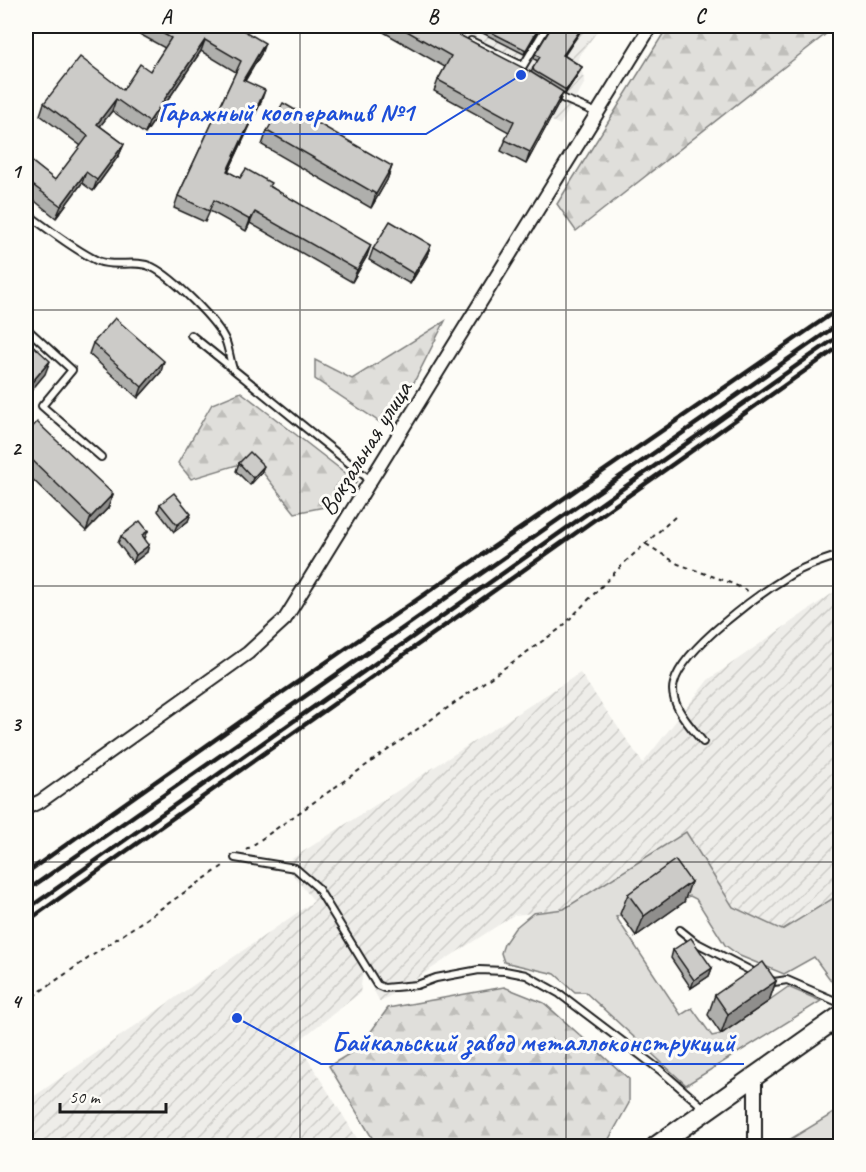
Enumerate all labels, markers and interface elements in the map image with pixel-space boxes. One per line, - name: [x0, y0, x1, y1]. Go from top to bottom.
- text: A: [161, 4, 173, 29]
- text: B: [428, 4, 440, 29]
- text: C: [695, 4, 707, 29]
- callout: Гаражный кооператив №1: [146, 89, 426, 134]
- text: Гаражный кооператив №1: [158, 95, 417, 129]
- text: 1: [12, 159, 23, 184]
- street label: Вокзальная улица: [311, 373, 420, 521]
- text: 2: [12, 436, 23, 461]
- text: 3: [12, 712, 23, 737]
- text: 4: [12, 989, 24, 1014]
- callout: Байкальский завод металлоконструкций: [321, 1019, 744, 1064]
- text: Байкальский завод металлоконструкций: [331, 1025, 737, 1060]
- scale bar: [60, 1076, 166, 1114]
- text: 50 m: [69, 1086, 102, 1108]

